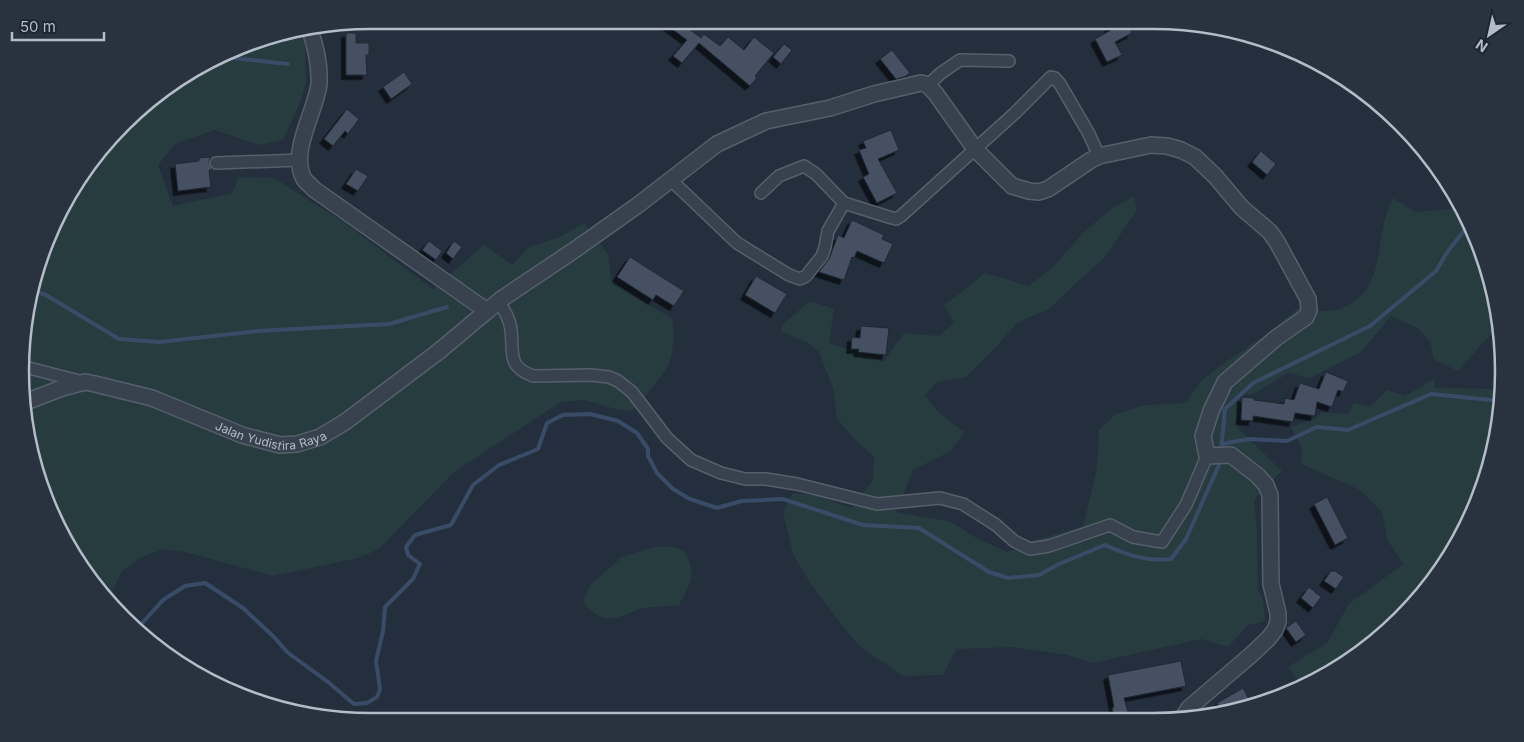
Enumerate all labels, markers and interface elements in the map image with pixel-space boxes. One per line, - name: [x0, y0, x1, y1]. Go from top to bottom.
- scale bar: [12, 10, 105, 42]
- north arrow: [1464, 10, 1514, 60]
- text: 50 m: [20, 17, 56, 36]
- text: N: [1472, 36, 1491, 56]
- street label: Jalan Yudistira Raya: [213, 417, 329, 453]

